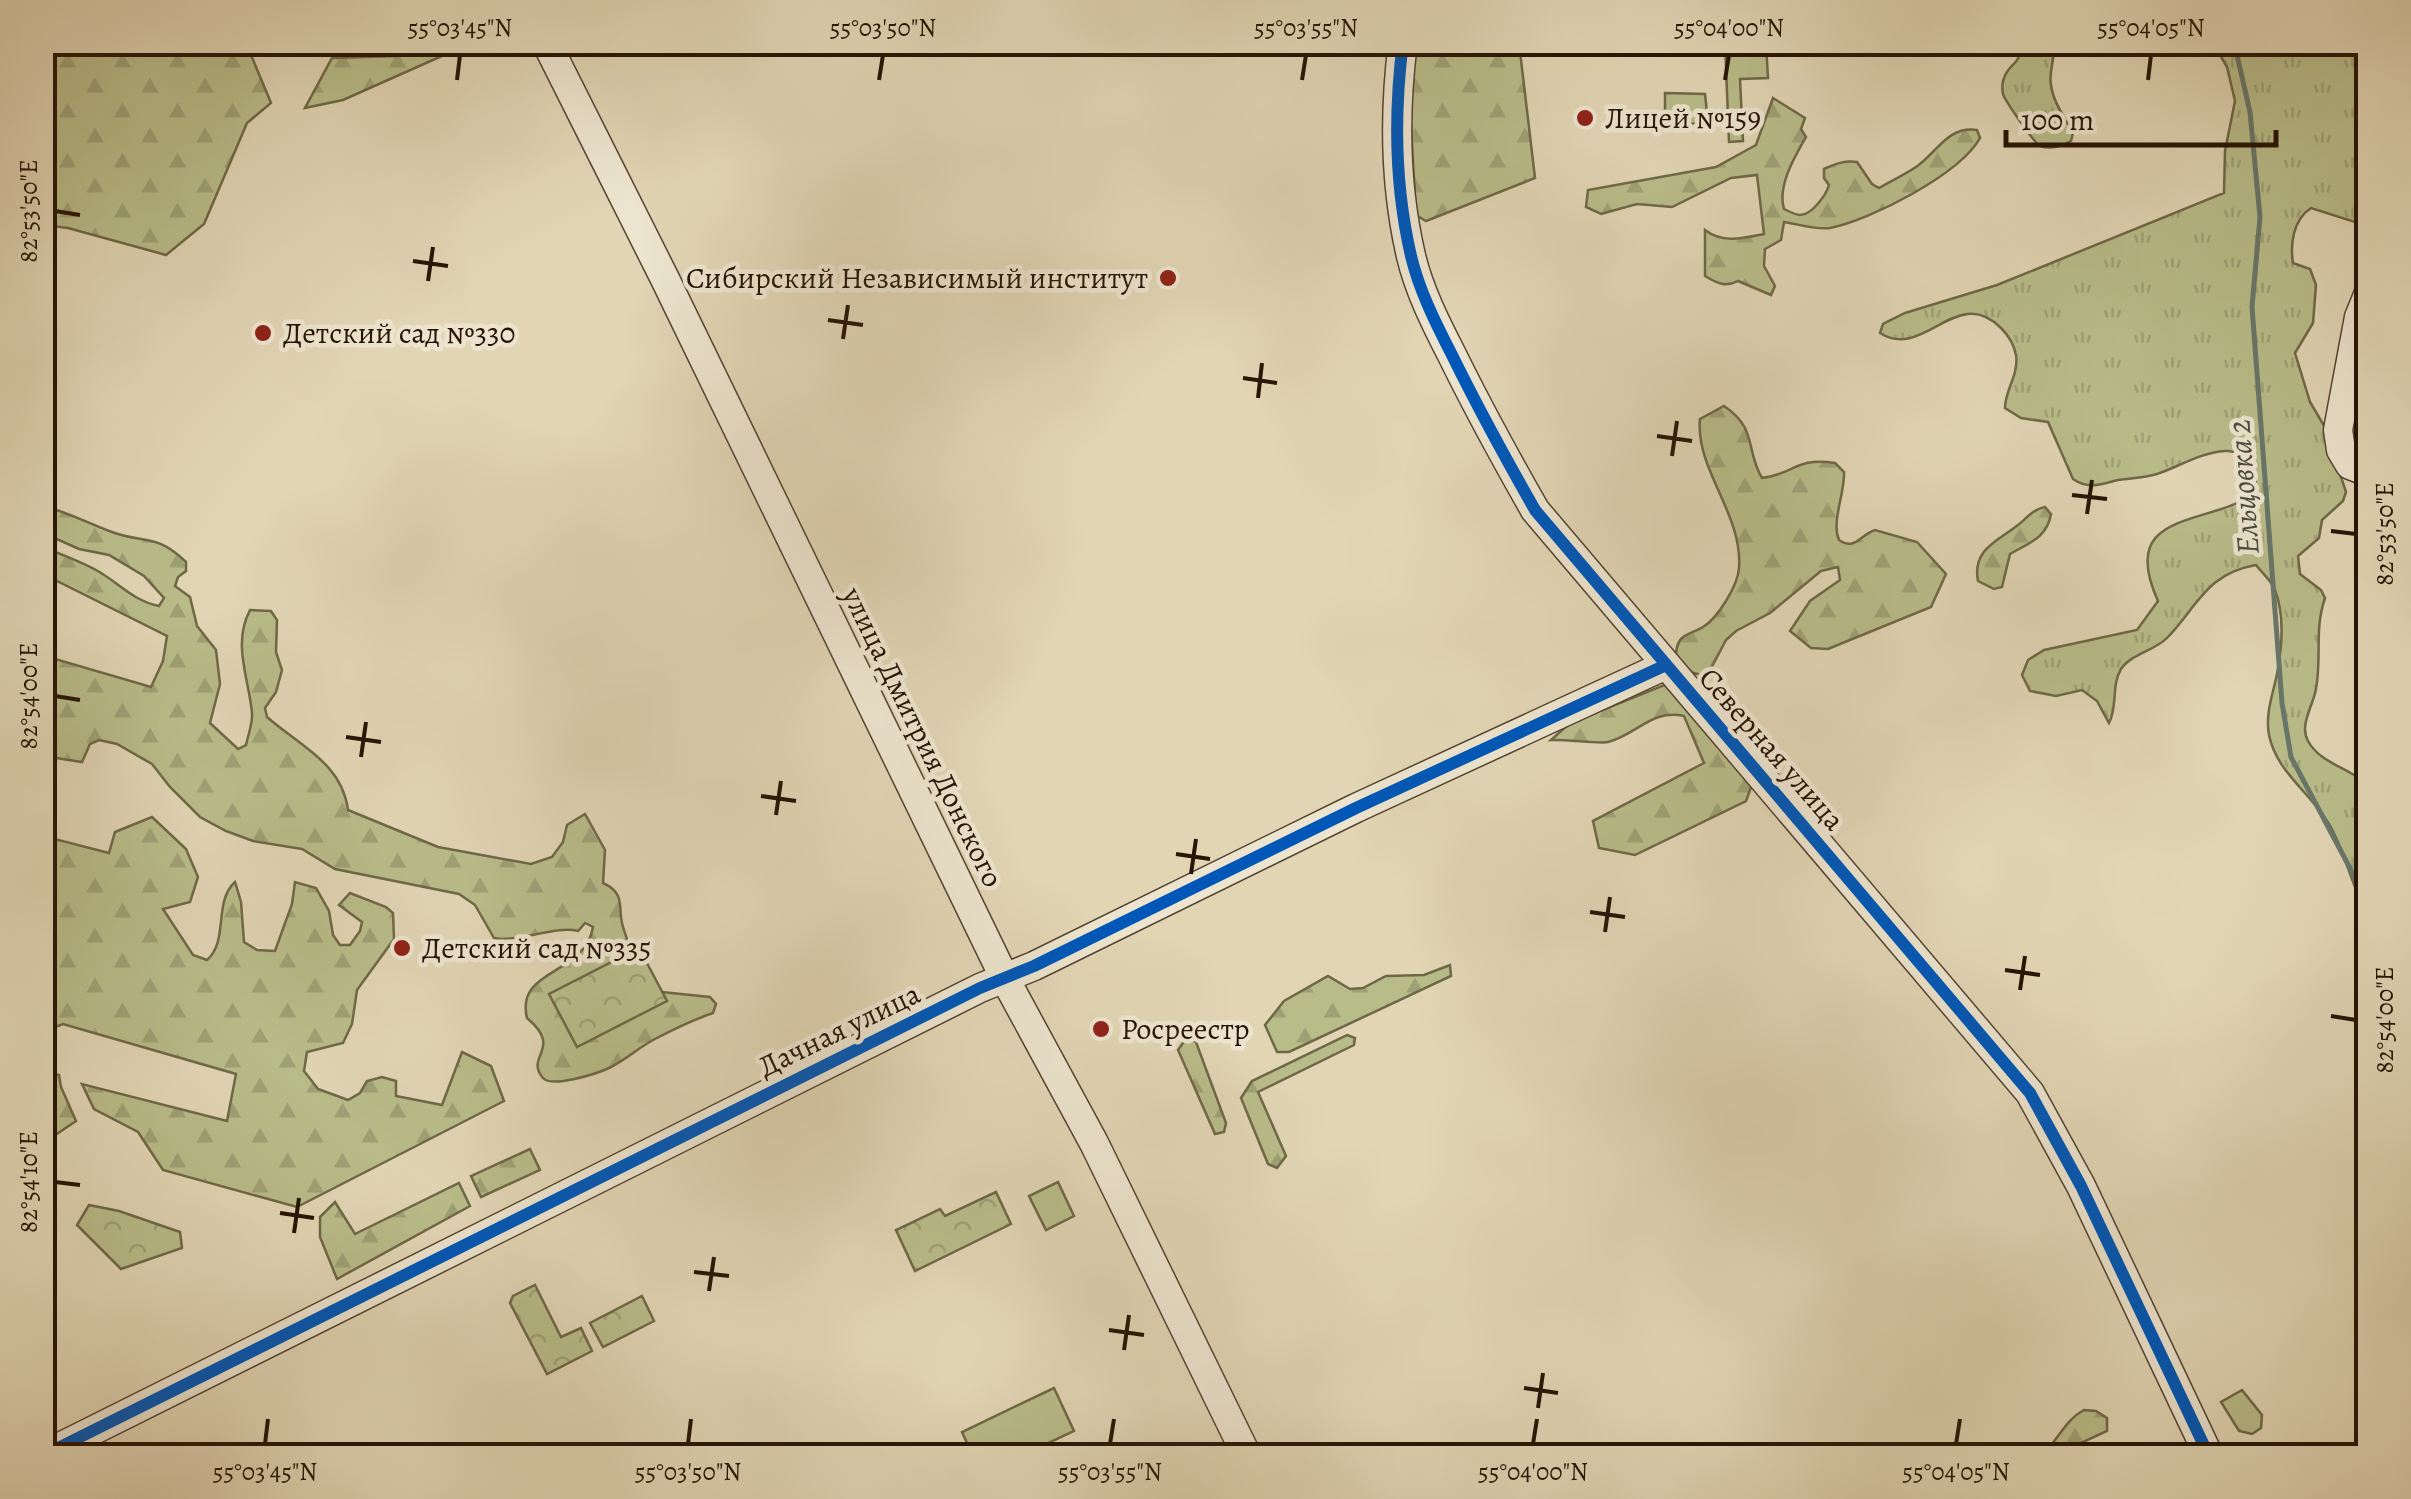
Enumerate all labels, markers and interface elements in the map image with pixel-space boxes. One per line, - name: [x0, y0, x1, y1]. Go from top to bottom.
- text: 55°03'45"N: [408, 11, 512, 45]
- text: 55°03'50"N: [830, 11, 936, 45]
- text: 55°03'55"N: [1254, 11, 1358, 45]
- text: 55°04'00"N: [1674, 11, 1784, 45]
- text: 55°04'05"N: [2097, 11, 2205, 45]
- scale bar: [2006, 85, 2276, 147]
- place label: Лицей №159: [1605, 98, 1761, 138]
- text: 100 m: [2021, 100, 2094, 140]
- marker: Лицей №159: [1574, 107, 1596, 129]
- text: 82°53'50"E: [12, 159, 46, 263]
- place label: Сибирский Независимый институт: [686, 258, 1148, 298]
- marker: Сибирский Независимый институт: [1157, 267, 1179, 289]
- place label: Детский сад №330: [283, 313, 516, 353]
- marker: Детский сад №330: [252, 322, 274, 344]
- water label: Ельцовка 2: [2216, 418, 2270, 556]
- text: 82°53'50"E: [2368, 482, 2402, 586]
- street label: улица Дмитрия Донского: [832, 579, 1013, 894]
- text: 82°54'00"E: [12, 643, 46, 749]
- street label: Северная улица: [1690, 659, 1854, 839]
- place label: Детский сад №335: [422, 928, 651, 968]
- marker: Детский сад №335: [391, 937, 413, 959]
- text: 82°54'00"E: [2368, 967, 2402, 1073]
- street label: Дачная улица: [751, 973, 927, 1086]
- place label: Росреестр: [1121, 1009, 1250, 1049]
- marker: Росреестр: [1090, 1018, 1112, 1040]
- text: 82°54'10"E: [12, 1131, 46, 1233]
- text: 55°03'45"N: [213, 1455, 317, 1489]
- text: 55°03'50"N: [635, 1455, 741, 1489]
- text: 55°03'55"N: [1058, 1455, 1162, 1489]
- text: 55°04'00"N: [1478, 1455, 1588, 1489]
- text: 55°04'05"N: [1902, 1455, 2010, 1489]

